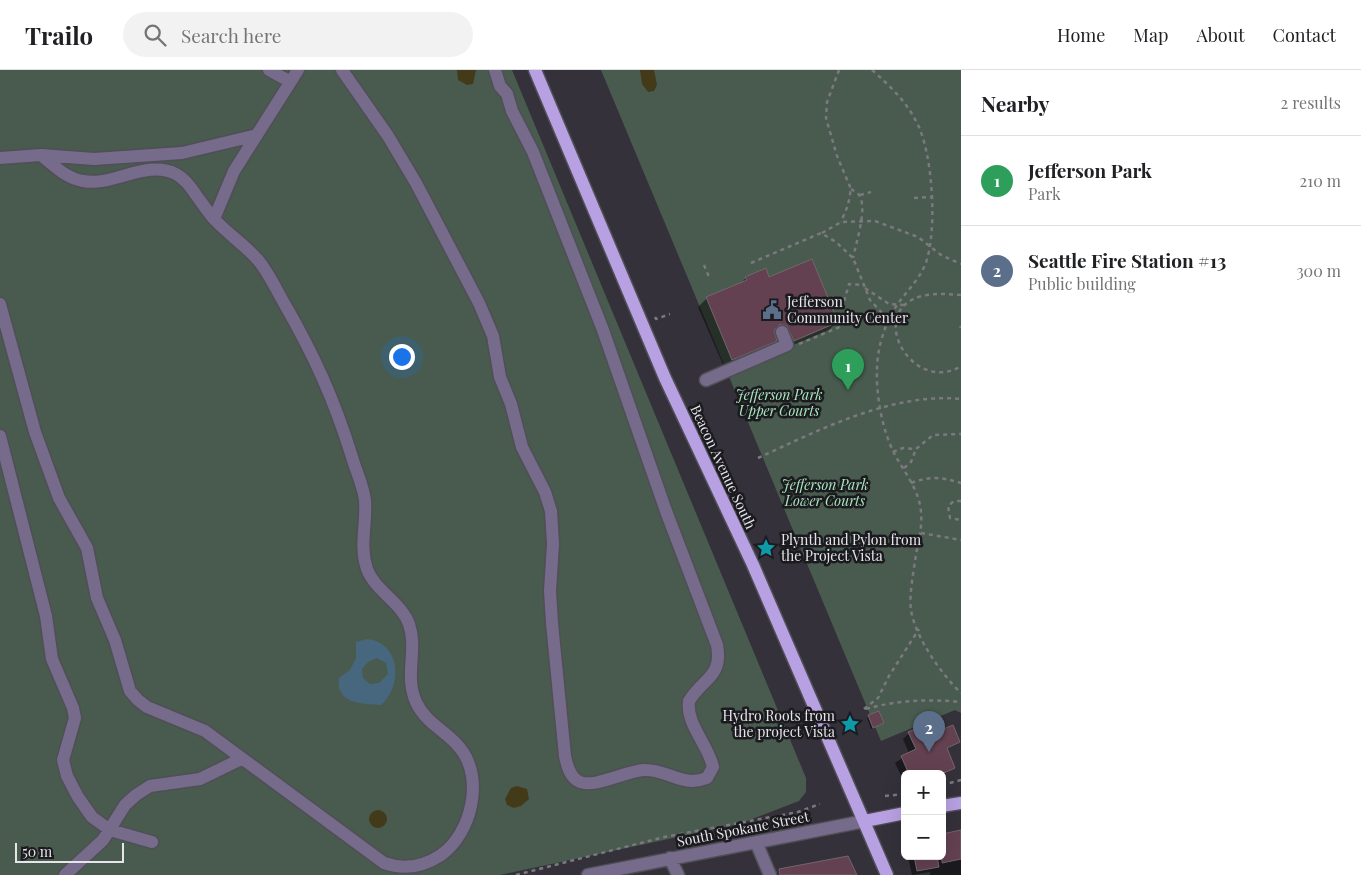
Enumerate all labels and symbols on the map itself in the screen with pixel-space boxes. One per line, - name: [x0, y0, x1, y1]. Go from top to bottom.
- place label: Jefferson Community Center: [786, 292, 909, 327]
- public building icon: Jefferson Community Center: [761, 299, 783, 321]
- your location: [389, 344, 415, 370]
- pin: 1: [832, 349, 864, 390]
- park label: Jefferson Park Upper Courts: [735, 385, 823, 420]
- street label: Beacon Avenue South: [686, 402, 761, 533]
- park label: Jefferson Park Lower Courts: [781, 475, 869, 510]
- place label: Plynth and Pylon from the Project Vista: [781, 530, 922, 565]
- place icon: Plynth and Pylon from the Project Vista: [755, 537, 777, 559]
- place label: Hydro Roots from the project Vista: [723, 706, 836, 741]
- pin: 2: [913, 711, 945, 752]
- place icon: Hydro Roots from the project Vista: [839, 713, 861, 735]
- street label: South Spokane Street: [675, 806, 812, 851]
- scale bar: [15, 840, 124, 863]

